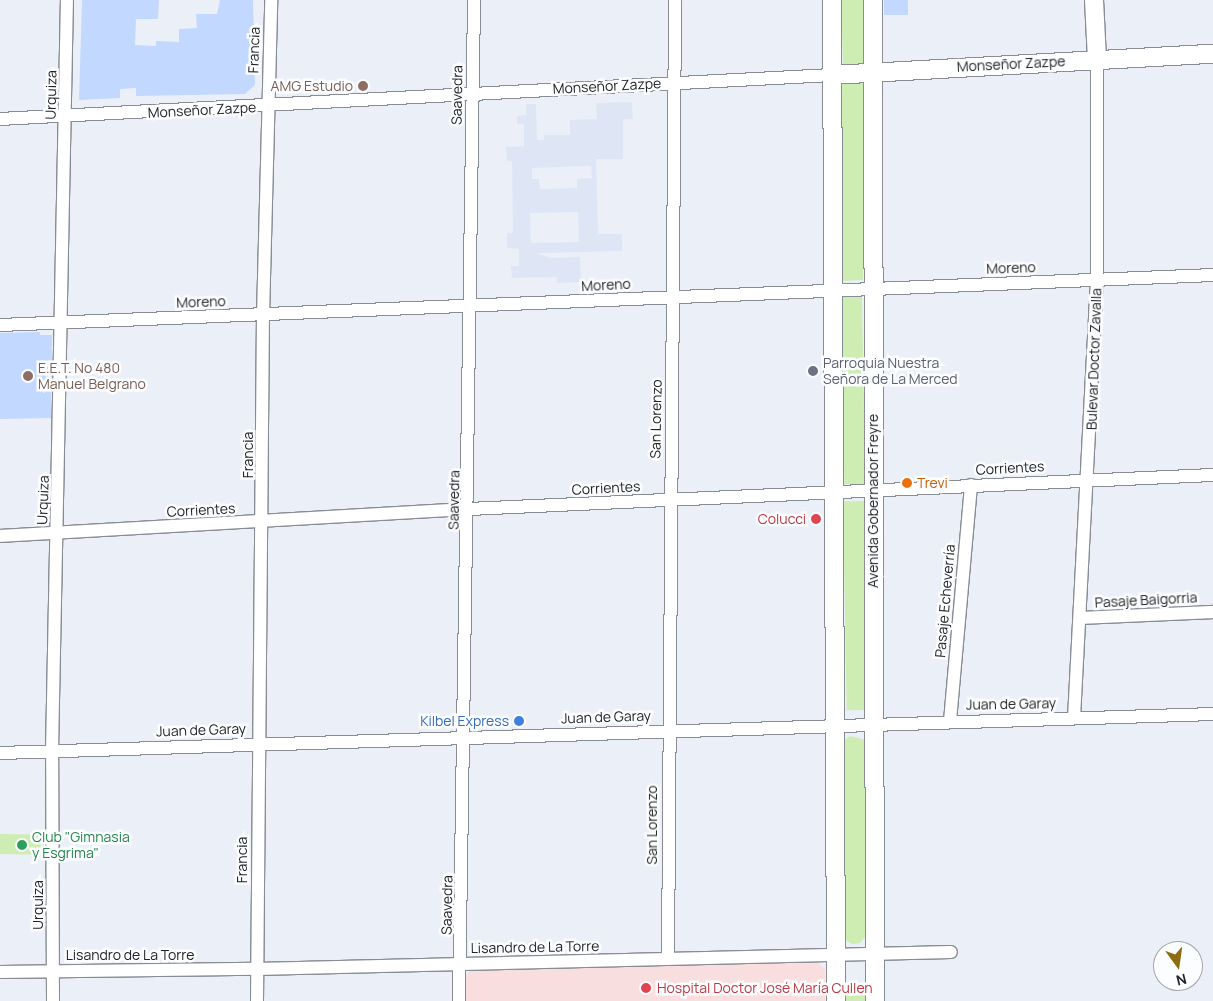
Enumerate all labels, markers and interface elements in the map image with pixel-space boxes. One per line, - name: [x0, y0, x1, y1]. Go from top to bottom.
- street label: Francia: [245, 26, 263, 74]
- street label: Monseñor Zazpe: [956, 53, 1066, 75]
- street label: Saavedra: [448, 65, 466, 125]
- street label: Urquiza: [42, 70, 60, 120]
- street label: Monseñor Zazpe: [552, 75, 662, 97]
- place label: AMG Estudio: [271, 78, 353, 94]
- marker: AMG Estudio: [357, 80, 369, 92]
- street label: Monseñor Zazpe: [147, 99, 257, 121]
- street label: Moreno: [986, 259, 1036, 277]
- street label: Moreno: [581, 275, 631, 295]
- street label: Bulevar Doctor Zavalla: [1083, 288, 1105, 430]
- street label: Moreno: [176, 293, 226, 311]
- place label: Parroquia Nuestra Señora de La Merced: [823, 355, 958, 388]
- place label: E.E.T. No 480 Manuel Belgrano: [38, 360, 146, 392]
- marker: Parroquia Nuestra Señora de La Merced: [807, 365, 819, 377]
- marker: E.E.T. No 480 Manuel Belgrano: [22, 370, 34, 382]
- street label: San Lorenzo: [647, 379, 665, 459]
- street label: Avenida Gobernador Freyre: [865, 414, 881, 588]
- street label: Francia: [240, 432, 256, 478]
- street label: Corrientes: [975, 458, 1045, 478]
- street label: Saavedra: [445, 470, 463, 530]
- street label: Urquiza: [34, 475, 52, 525]
- place label: Trevi: [917, 475, 948, 491]
- marker: Trevi: [901, 477, 913, 489]
- street label: Corrientes: [571, 478, 641, 498]
- street label: Corrientes: [166, 500, 236, 520]
- place label: Colucci: [758, 511, 806, 527]
- marker: Colucci: [810, 513, 822, 525]
- street label: Pasaje Echeverría: [932, 544, 958, 658]
- street label: Pasaje Baigorria: [1094, 589, 1198, 611]
- street label: Juan de Garay: [966, 695, 1056, 713]
- street label: Juan de Garay: [561, 707, 651, 727]
- place label: Kilbel Express: [420, 713, 509, 729]
- marker: Kilbel Express: [513, 715, 525, 727]
- street label: Juan de Garay: [156, 720, 246, 740]
- street label: San Lorenzo: [644, 785, 660, 865]
- place label: Club "Gimnasia y Esgrima": [32, 829, 130, 862]
- street label: Francia: [234, 837, 250, 883]
- marker: Club "Gimnasia y Esgrima": [16, 839, 28, 851]
- street label: Saavedra: [438, 875, 456, 935]
- street label: Urquiza: [30, 880, 46, 930]
- street label: Lisandro de La Torre: [470, 937, 600, 957]
- north arrow: [1153, 941, 1203, 991]
- street label: Lisandro de La Torre: [66, 947, 194, 963]
- text: N: [1174, 970, 1189, 991]
- place label: Hospital Doctor José María Cullen: [657, 980, 873, 996]
- marker: Hospital Doctor José María Cullen: [639, 981, 653, 995]

